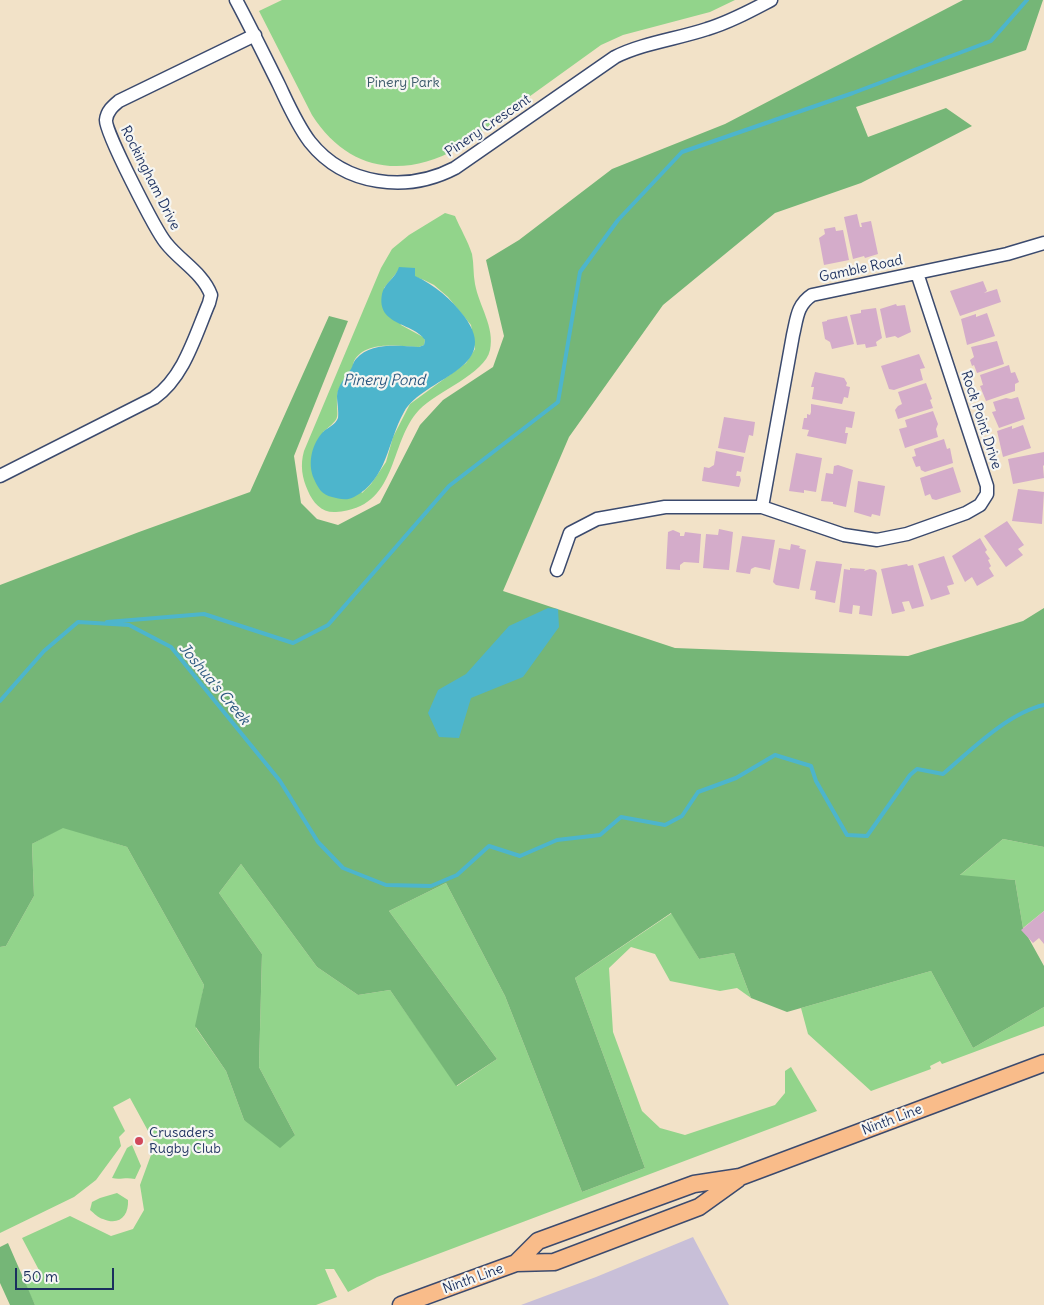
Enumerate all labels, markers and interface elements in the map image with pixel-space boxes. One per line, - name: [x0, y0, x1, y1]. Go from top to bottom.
- park label: Pinery Park: [366, 75, 440, 91]
- street label: Pinery Crescent: [442, 91, 534, 161]
- street label: Rockingham Drive: [116, 123, 184, 233]
- street label: Gamble Road: [818, 252, 904, 286]
- street label: Rock Point Drive: [957, 369, 1005, 471]
- water label: Pinery Pond: [343, 372, 425, 390]
- water label: Joshua's Creek: [175, 639, 253, 729]
- street label: Ninth Line: [859, 1101, 925, 1139]
- place label: Crusaders Rugby Club: [149, 1125, 221, 1158]
- marker: Crusaders Rugby Club: [133, 1135, 145, 1147]
- scale bar: [18, 1258, 116, 1290]
- street label: Ninth Line: [440, 1260, 506, 1298]
- text: 50 m: [23, 1267, 58, 1286]

